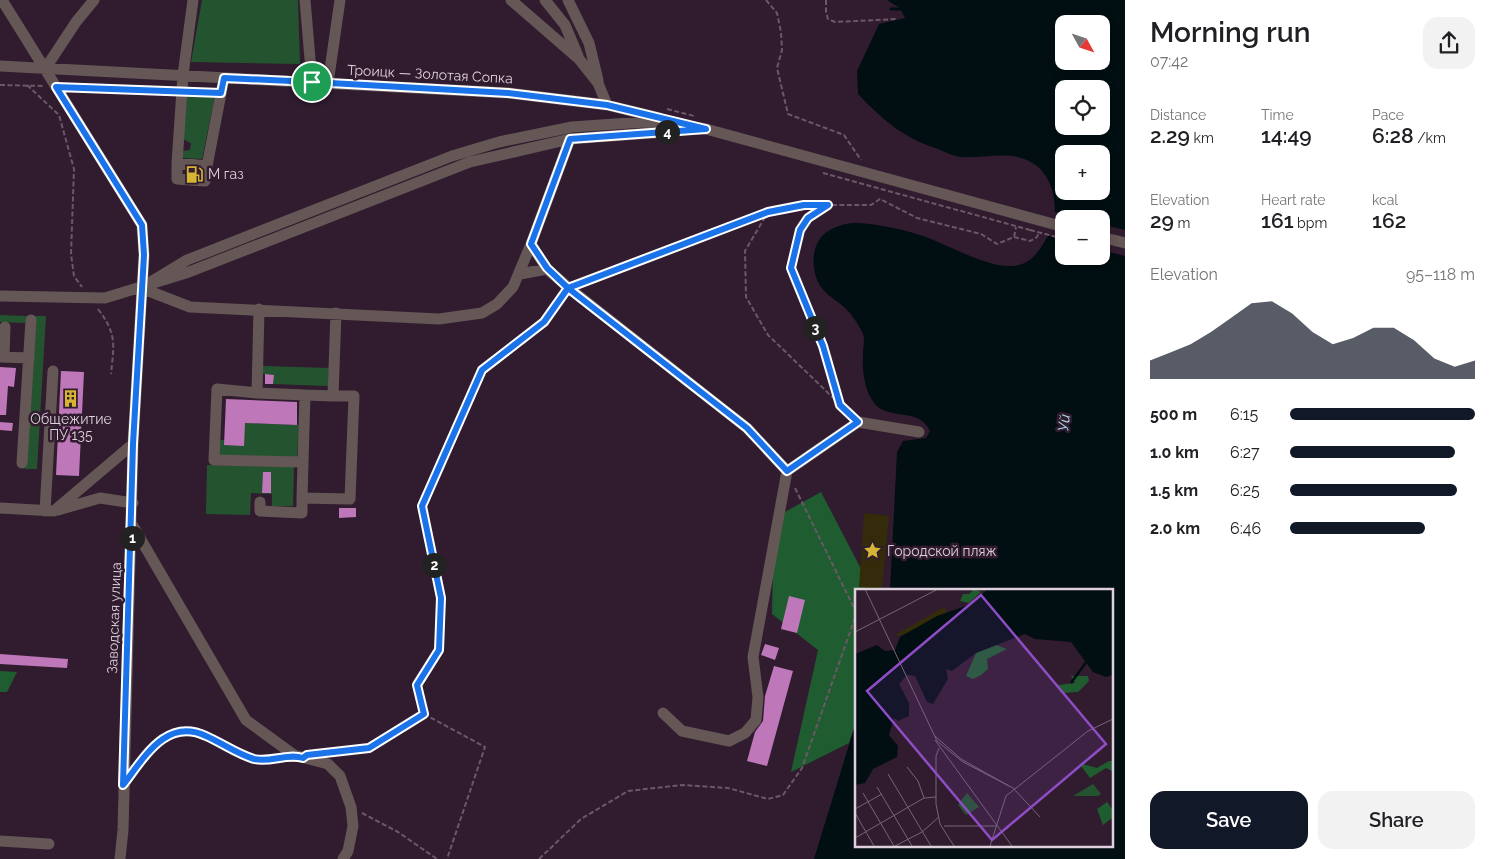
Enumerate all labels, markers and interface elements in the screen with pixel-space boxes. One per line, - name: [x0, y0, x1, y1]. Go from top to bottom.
- north arrow: [1055, 15, 1110, 70]
- map controls: [1055, 15, 1110, 265]
- text: Morning run: [1150, 16, 1310, 49]
- button: share: [1423, 17, 1475, 69]
- text: 07:42: [1150, 52, 1188, 71]
- pin: [291, 61, 333, 103]
- street label: Троицк — Золотая Сопка: [347, 62, 513, 86]
- icon: arrive: [298, 68, 326, 96]
- button: locate: [1055, 80, 1110, 135]
- text: Distance: [1150, 107, 1206, 123]
- text: Time: [1261, 107, 1294, 123]
- text: Pace: [1372, 107, 1404, 123]
- pin: 4: [654, 120, 680, 144]
- text: 2.29: [1150, 123, 1190, 148]
- text: 14:49: [1261, 123, 1312, 148]
- text: 6:28: [1372, 123, 1414, 148]
- text: 4: [664, 124, 672, 140]
- text: km: [1190, 130, 1214, 146]
- text: /km: [1414, 130, 1446, 146]
- button: +: [1055, 145, 1110, 200]
- fuel station icon: М газ: [184, 164, 204, 184]
- place label: М газ: [208, 166, 244, 182]
- text: Elevation: [1150, 192, 1209, 208]
- text: Heart rate: [1261, 192, 1325, 208]
- text: kcal: [1372, 192, 1398, 208]
- text: 29: [1150, 208, 1174, 233]
- text: 161: [1261, 208, 1294, 233]
- text: 162: [1372, 208, 1406, 233]
- button: −: [1055, 210, 1110, 265]
- text: m: [1174, 215, 1190, 231]
- text: bpm: [1294, 215, 1327, 231]
- text: Elevation: [1150, 265, 1218, 284]
- text: 95–118 m: [1406, 265, 1475, 284]
- pin: 3: [802, 316, 828, 340]
- text: 3: [812, 320, 819, 336]
- building icon: Общежитие ПУ 135: [61, 389, 81, 409]
- text: 500 m: [1150, 405, 1197, 424]
- text: 6:15: [1230, 405, 1258, 424]
- place label: Общежитие ПУ 135: [30, 411, 112, 443]
- water label: Уй: [1054, 413, 1074, 433]
- text: 1.0 km: [1150, 443, 1199, 462]
- text: 6:27: [1230, 443, 1260, 462]
- text: 1.5 km: [1150, 481, 1198, 500]
- text: 6:25: [1230, 481, 1260, 500]
- text: 2.0 km: [1150, 519, 1200, 538]
- text: 6:46: [1230, 519, 1261, 538]
- pin: 1: [120, 526, 144, 550]
- text: 1: [129, 530, 136, 546]
- place icon: Городской пляж: [863, 541, 883, 561]
- place label: Городской пляж: [887, 543, 997, 559]
- pin: 2: [422, 552, 446, 578]
- text: 2: [431, 557, 438, 573]
- street label: Заводская улица: [104, 562, 124, 674]
- inset map: [855, 589, 1112, 846]
- button: Save: [1150, 791, 1308, 849]
- button: Share: [1318, 791, 1475, 849]

